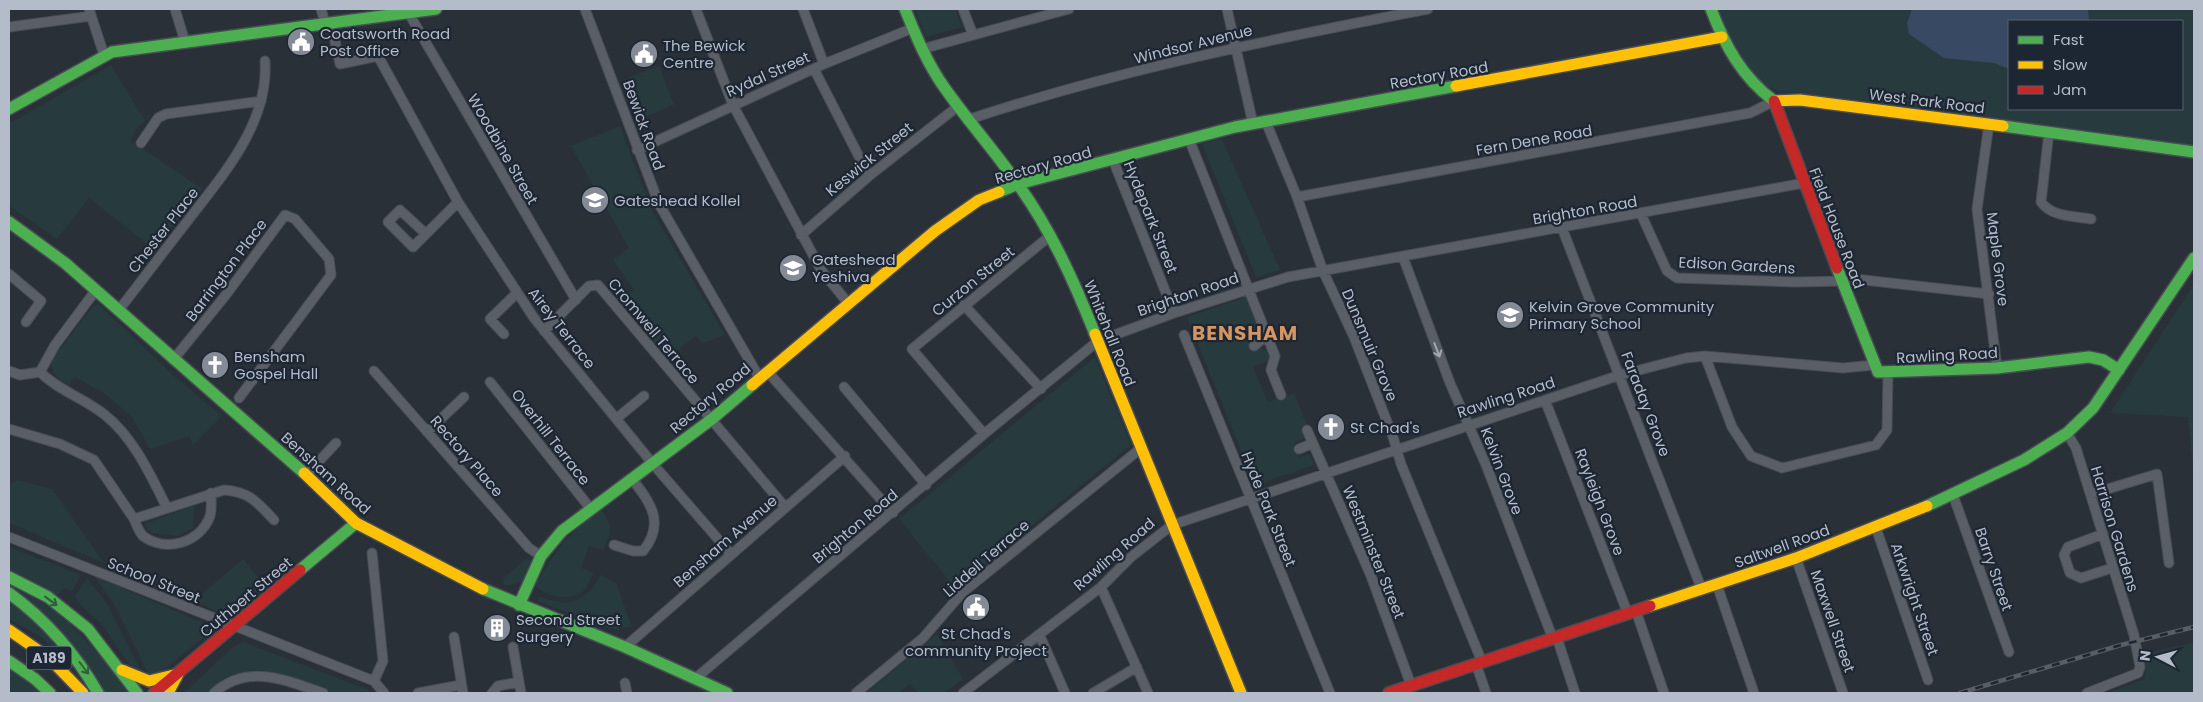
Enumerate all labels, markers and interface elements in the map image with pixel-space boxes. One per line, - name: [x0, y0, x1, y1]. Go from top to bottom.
- street label: Windsor Avenue: [1132, 19, 1254, 69]
- legend: [2008, 20, 2183, 110]
- place label: Coatsworth Road Post Office: [320, 23, 450, 61]
- public building icon: Coatsworth Road Post Office: [286, 27, 316, 57]
- text: Fast: [2053, 29, 2084, 50]
- place label: The Bewick Centre: [663, 35, 746, 73]
- public building icon: The Bewick Centre: [629, 39, 659, 69]
- street label: Rydal Street: [723, 46, 813, 102]
- text: Slow: [2053, 54, 2088, 75]
- street label: Rectory Road: [1388, 56, 1490, 94]
- street label: Bewick Road: [618, 77, 670, 173]
- text: Jam: [2053, 79, 2087, 100]
- street label: West Park Road: [1868, 83, 1986, 119]
- street label: Woodbine Street: [463, 90, 543, 208]
- street label: Keswick Street: [821, 117, 917, 201]
- street label: Fern Dene Road: [1474, 119, 1594, 161]
- street label: Rectory Road: [992, 141, 1094, 189]
- street label: Hydepark Street: [1119, 158, 1183, 276]
- street label: Field House Road: [1804, 164, 1870, 292]
- street label: Chester Place: [123, 183, 203, 277]
- school or university icon: Gateshead Kollel: [580, 185, 610, 215]
- place label: Gateshead Kollel: [614, 190, 741, 211]
- street label: Brighton Road: [1531, 190, 1639, 230]
- street label: Maple Grove: [1982, 211, 2014, 307]
- street label: Barrington Place: [180, 214, 272, 326]
- street label: Curzon Street: [927, 241, 1019, 321]
- place label: Gateshead Yeshiva: [812, 249, 896, 287]
- street label: Edison Gardens: [1678, 251, 1796, 279]
- school or university icon: Gateshead Yeshiva: [778, 253, 808, 283]
- street label: Brighton Road: [1135, 267, 1241, 321]
- street label: Cromwell Terrace: [603, 274, 705, 388]
- street label: Whitehall Road: [1079, 277, 1141, 389]
- street label: Airey Terrace: [523, 283, 601, 373]
- street label: Dunsmuir Grove: [1337, 285, 1403, 405]
- place label: Kelvin Grove Community Primary School: [1529, 296, 1715, 334]
- school or university icon: Kelvin Grove Community Primary School: [1495, 300, 1525, 330]
- district label: BENSHAM: [1192, 319, 1298, 347]
- one-way arrow: [1433, 342, 1442, 357]
- street label: Rawling Road: [1896, 342, 1998, 368]
- place label: Bensham Gospel Hall: [234, 346, 318, 384]
- street label: Faraday Grove: [1616, 349, 1676, 459]
- church icon: Bensham Gospel Hall: [200, 350, 230, 380]
- street label: Rectory Road: [665, 358, 755, 438]
- street label: Rawling Road: [1454, 371, 1558, 423]
- street label: Overhill Terrace: [507, 384, 595, 490]
- street label: Rectory Place: [426, 411, 508, 501]
- church icon: St Chad's: [1316, 412, 1346, 442]
- place label: St Chad's: [1350, 417, 1420, 438]
- street label: Kelvin Grove: [1476, 424, 1528, 518]
- street label: Bensham Road: [277, 427, 375, 519]
- street label: Rayleigh Grove: [1570, 446, 1630, 558]
- street label: Hyde Park Street: [1236, 448, 1302, 570]
- street label: Harrison Gardens: [2086, 463, 2144, 595]
- street label: Westminster Street: [1338, 482, 1410, 622]
- street label: Brighton Road: [808, 484, 902, 568]
- street label: Bensham Avenue: [669, 490, 781, 592]
- street label: Rawling Road: [1069, 513, 1159, 595]
- street label: Liddell Terrace: [938, 515, 1034, 601]
- street label: Saltwell Road: [1731, 519, 1833, 573]
- street label: Barry Street: [1970, 524, 2018, 614]
- street label: Arkwright Street: [1886, 540, 1944, 658]
- street label: School Street: [104, 552, 204, 608]
- street label: Cuthbert Street: [195, 552, 297, 642]
- street label: Maxwell Street: [1806, 567, 1860, 675]
- public building icon: St Chad's community Project: [961, 592, 991, 622]
- one-way arrow: [44, 596, 58, 606]
- place label: Second Street Surgery: [516, 609, 620, 647]
- building icon: Second Street Surgery: [482, 613, 512, 643]
- place label: St Chad's community Project: [905, 623, 1047, 661]
- north arrow: [2133, 632, 2183, 682]
- road number: A189: [27, 646, 72, 670]
- text: N: [2135, 649, 2156, 662]
- one-way arrow: [78, 661, 89, 674]

